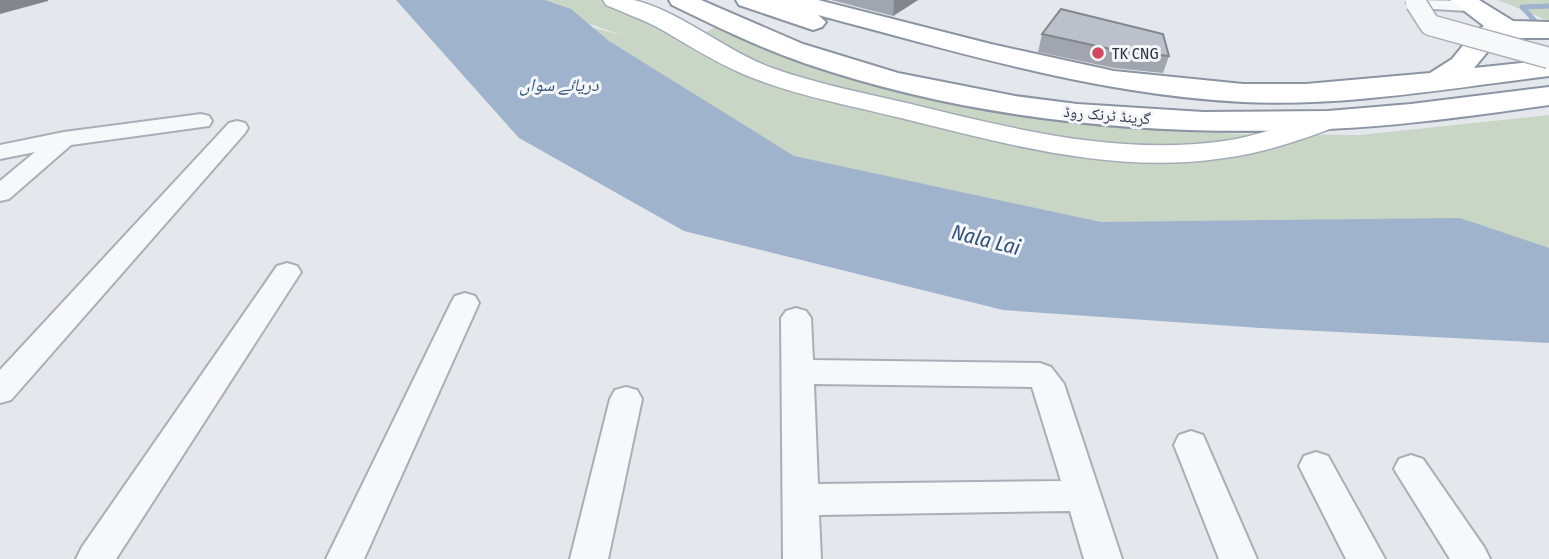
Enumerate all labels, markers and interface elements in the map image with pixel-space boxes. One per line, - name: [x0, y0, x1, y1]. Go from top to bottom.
- place label: TK CNG: [1112, 44, 1159, 63]
- marker: TK CNG: [1090, 45, 1106, 61]
- water label: دریائے سواں: [519, 74, 599, 96]
- street label: گرینڈ ٹرنک روڈ: [1063, 102, 1152, 128]
- water label: Nala Lai: [949, 219, 1024, 261]

